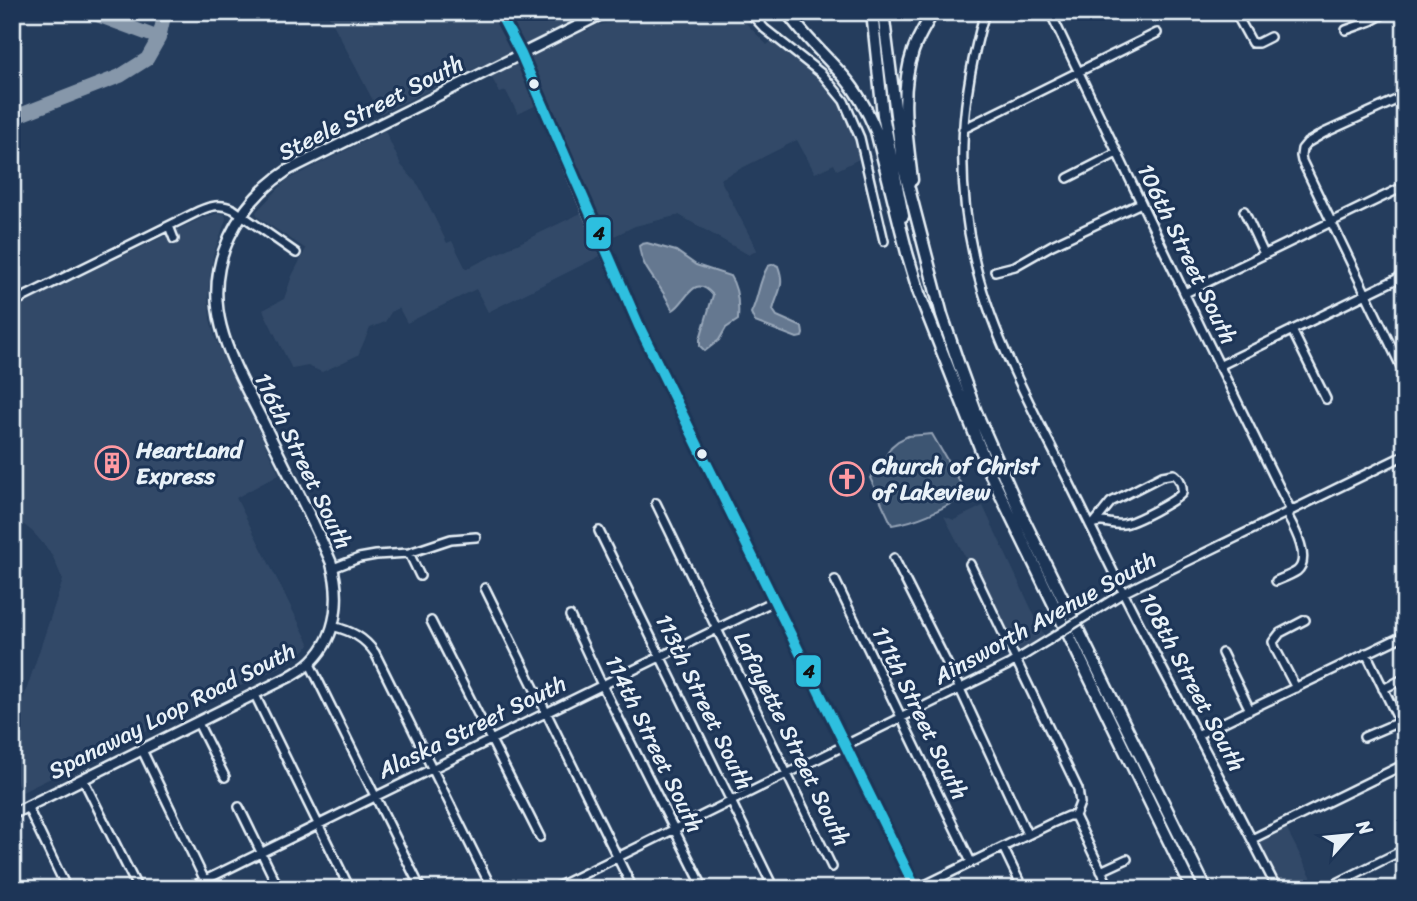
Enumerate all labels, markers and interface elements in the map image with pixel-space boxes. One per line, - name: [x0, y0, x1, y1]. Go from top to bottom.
- street label: Steele Street South: [271, 43, 471, 173]
- unlabelled marker: [527, 77, 541, 91]
- street label: 106th Street South: [1125, 156, 1249, 352]
- line badge: 4: [585, 216, 612, 250]
- text: 4: [592, 217, 605, 250]
- street label: 116th Street South: [242, 365, 364, 557]
- place label: HeartLand Express: [135, 430, 244, 497]
- building icon: HeartLand Express: [93, 444, 131, 482]
- place label: Church of Christ of Lakeview: [871, 446, 1041, 513]
- unlabelled marker: [695, 447, 709, 461]
- church icon: Church of Christ of Lakeview: [828, 460, 866, 498]
- street label: Ainsworth Avenue South: [925, 540, 1164, 697]
- street label: 108th Street South: [1127, 585, 1257, 779]
- street label: 113th Street South: [643, 606, 765, 798]
- street label: 111th Street South: [860, 619, 980, 807]
- street label: Lafayette Street South: [722, 624, 862, 854]
- street label: Spanaway Loop Road South: [41, 631, 303, 791]
- street label: 114th Street South: [593, 648, 715, 840]
- line badge: 4: [795, 654, 822, 688]
- text: 4: [802, 655, 815, 688]
- street label: Alaska Street South: [369, 663, 574, 791]
- north arrow: [1316, 800, 1386, 870]
- text: N: [1347, 813, 1383, 842]

